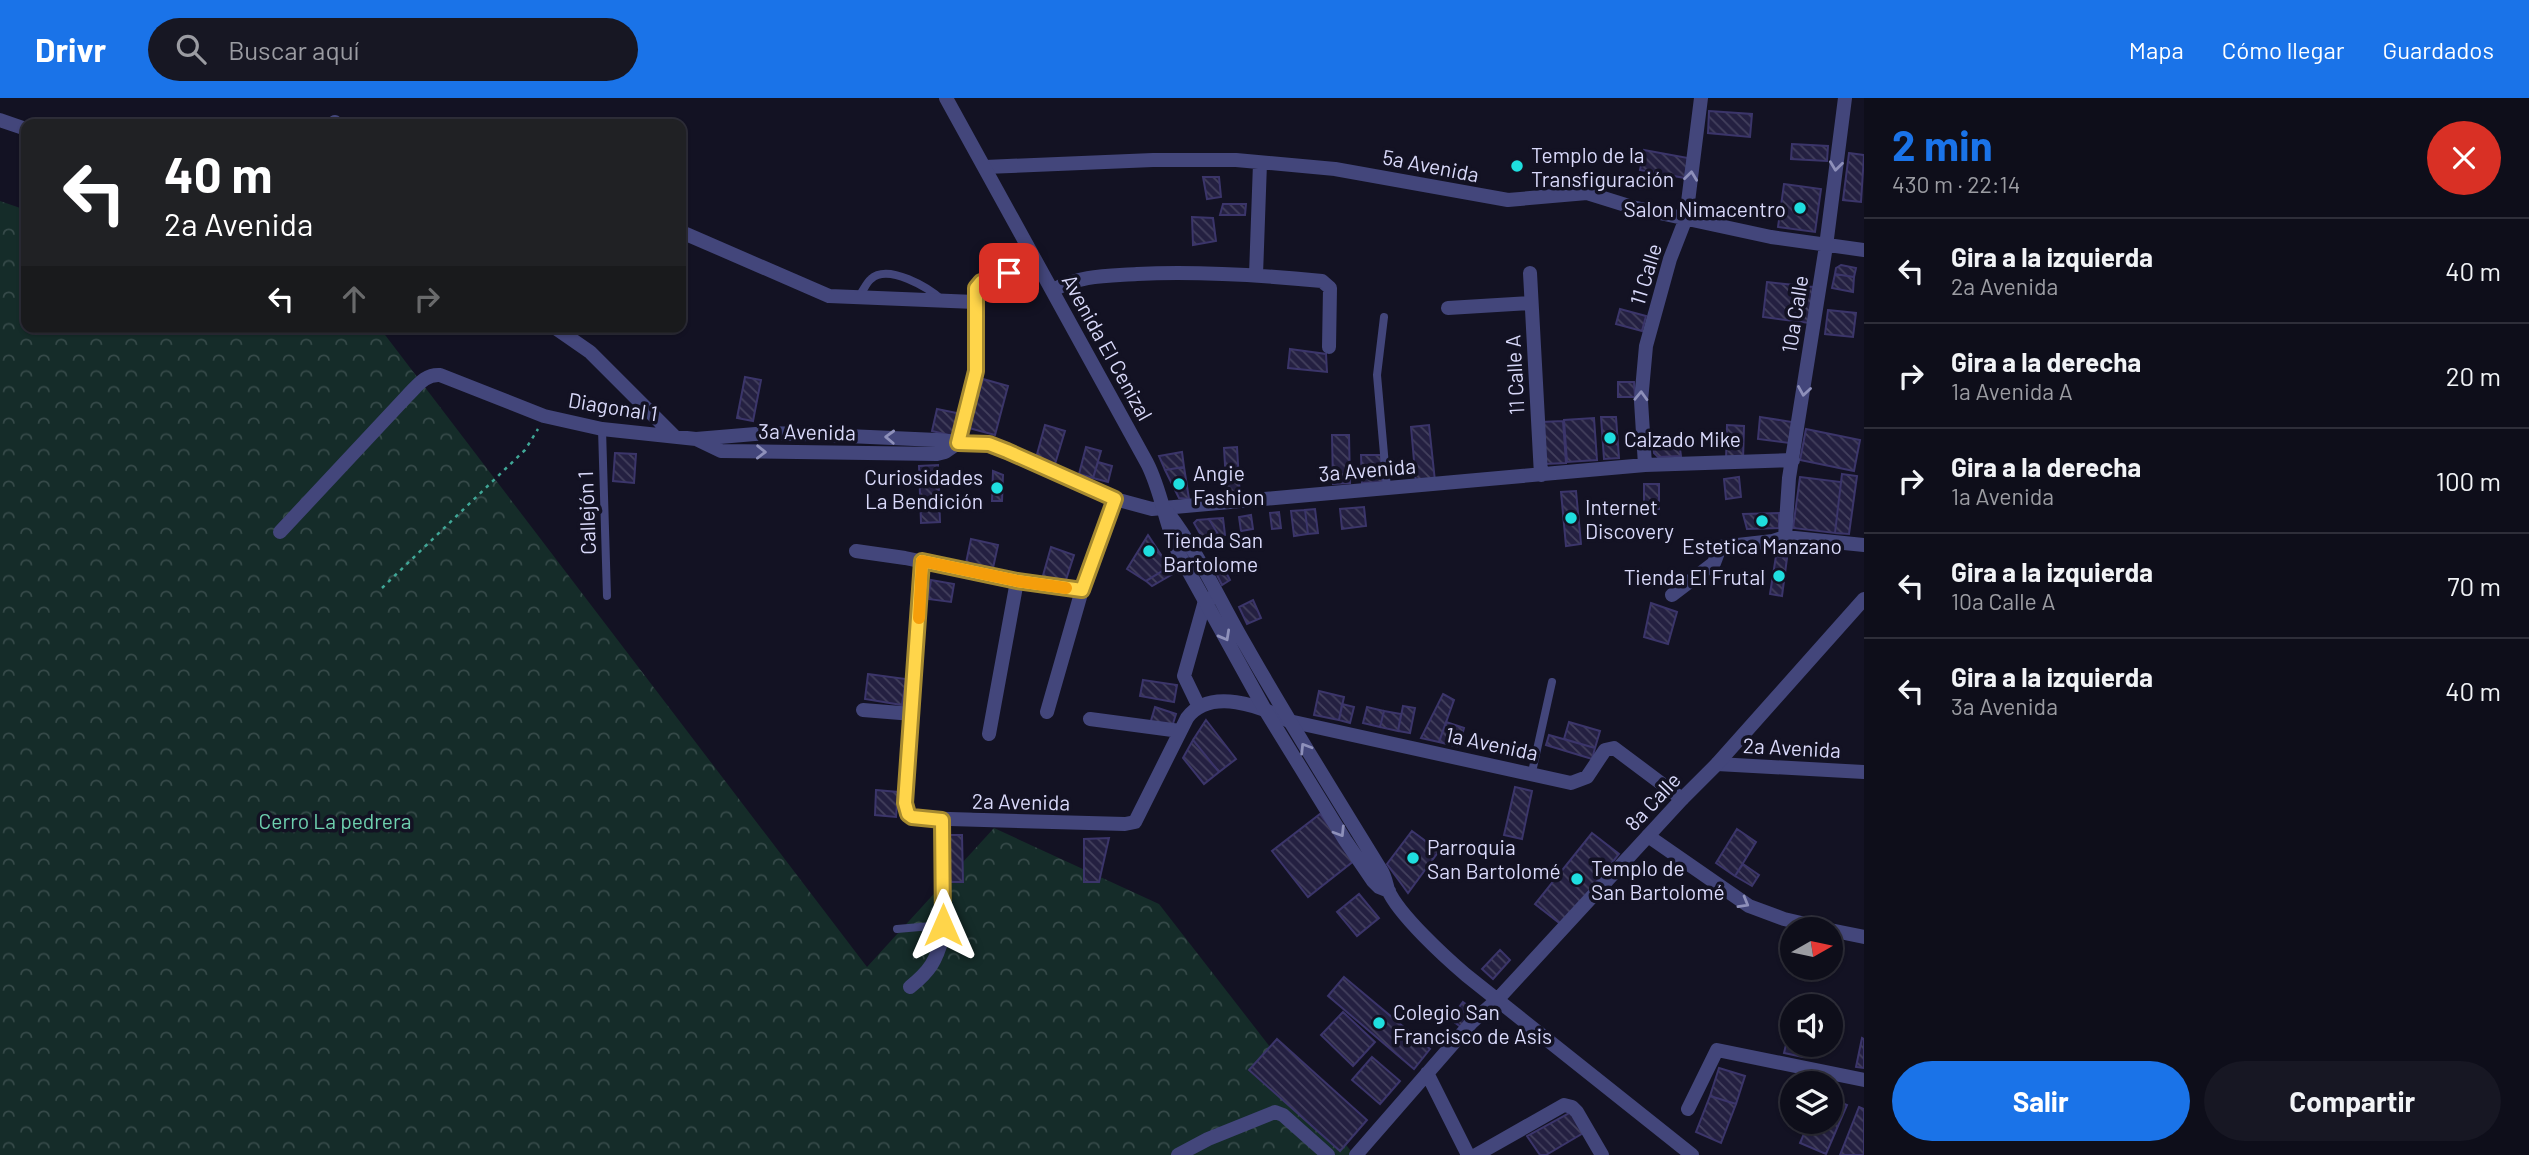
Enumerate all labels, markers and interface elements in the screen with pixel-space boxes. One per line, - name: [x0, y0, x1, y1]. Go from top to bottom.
- search box: [148, 18, 638, 81]
- text: Drivr: [35, 29, 106, 69]
- icon: search: [172, 30, 210, 68]
- text: Buscar aquí: [228, 34, 359, 65]
- text: Mapa: [2129, 35, 2184, 64]
- text: Cómo llegar: [2222, 35, 2344, 64]
- text: Guardados: [2382, 35, 2494, 64]
- text: 2 min: [1892, 119, 1993, 169]
- button: close: [2427, 121, 2501, 195]
- place label: Templo de la Transfiguración: [1531, 142, 1674, 191]
- street label: 5a Avenida: [1381, 143, 1481, 187]
- text: 40 m: [164, 144, 272, 203]
- icon: left: [49, 147, 140, 238]
- marker: Templo de la Transfiguración: [1509, 158, 1525, 174]
- one-way arrow: [1829, 160, 1844, 172]
- one-way arrow: [1684, 170, 1699, 182]
- text: 430 m · 22:14: [1892, 170, 2020, 198]
- place label: Salon Nimacentro: [1624, 196, 1786, 221]
- marker: Salon Nimacentro: [1792, 200, 1808, 216]
- text: 2a Avenida: [164, 204, 313, 242]
- street label: 11 Calle: [1624, 240, 1666, 308]
- text: Gira a la izquierda: [1951, 241, 2153, 272]
- pin: [979, 243, 1039, 303]
- icon: left: [1892, 252, 1930, 290]
- icon: arrive: [990, 254, 1028, 292]
- text: 40 m: [2445, 255, 2501, 286]
- street label: Avenida El Cenizal: [1057, 270, 1159, 424]
- text: 2a Avenida: [1951, 272, 2058, 300]
- street label: 10a Calle: [1776, 273, 1812, 355]
- icon: left: [262, 280, 300, 318]
- icon: ahead: [335, 280, 373, 318]
- icon: right: [408, 280, 446, 318]
- street label: 11 Calle A: [1499, 334, 1529, 416]
- text: Gira a la derecha: [1951, 346, 2141, 377]
- icon: right: [1892, 357, 1930, 395]
- text: 20 m: [2446, 360, 2501, 391]
- text: 1a Avenida A: [1951, 377, 2073, 405]
- one-way arrow: [1797, 385, 1812, 397]
- street label: Diagonal 1: [567, 387, 659, 425]
- one-way arrow: [1634, 391, 1649, 402]
- street label: 3a Avenida: [758, 418, 856, 444]
- place label: Calzado Mike: [1624, 426, 1741, 451]
- one-way arrow: [884, 430, 895, 445]
- marker: Calzado Mike: [1602, 430, 1618, 446]
- one-way arrow: [757, 444, 767, 460]
- text: Gira a la derecha: [1951, 451, 2141, 482]
- street label: 3a Avenida: [1317, 452, 1417, 486]
- place label: Angie Fashion: [1193, 460, 1265, 509]
- icon: right: [1892, 462, 1930, 500]
- place label: Curiosidades La Bendición: [864, 464, 983, 513]
- text: 100 m: [2436, 465, 2501, 496]
- street label: Callejón 1: [572, 471, 600, 555]
- marker: Angie Fashion: [1171, 476, 1187, 492]
- marker: Curiosidades La Bendición: [989, 480, 1005, 496]
- text: 1a Avenida: [1951, 482, 2054, 510]
- place label: Internet Discovery: [1585, 494, 1674, 543]
- marker: Internet Discovery: [1563, 510, 1579, 526]
- marker: Estetica Manzano: [1754, 513, 1770, 529]
- place label: Tienda San Bartolome: [1163, 527, 1263, 576]
- place label: Estetica Manzano: [1682, 533, 1842, 558]
- marker: Tienda San Bartolome: [1141, 543, 1157, 559]
- text: Gira a la izquierda: [1951, 556, 2153, 587]
- place label: Tienda El Frutal: [1624, 564, 1765, 589]
- icon: left: [1892, 567, 1930, 605]
- marker: Tienda El Frutal: [1771, 568, 1787, 584]
- text: 70 m: [2447, 570, 2501, 601]
- text: 10a Calle A: [1951, 587, 2055, 615]
- one-way arrow: [1217, 629, 1230, 641]
- text: Gira a la izquierda: [1951, 661, 2153, 692]
- icon: left: [1892, 672, 1930, 710]
- text: 40 m: [2445, 675, 2501, 706]
- text: 3a Avenida: [1951, 692, 2058, 720]
- street label: 1a Avenida: [1443, 721, 1541, 765]
- street label: 2a Avenida: [1742, 732, 1842, 762]
- one-way arrow: [1301, 742, 1314, 755]
- street label: 8a Calle: [1619, 767, 1685, 835]
- street label: 2a Avenida: [972, 788, 1070, 814]
- park label: Cerro La pedrera: [259, 808, 411, 833]
- one-way arrow: [1332, 824, 1345, 837]
- place label: Parroquia San Bartolomé: [1427, 834, 1561, 883]
- marker: Parroquia San Bartolomé: [1405, 850, 1421, 866]
- place label: Templo de San Bartolomé: [1591, 855, 1725, 904]
- marker: Templo de San Bartolomé: [1569, 871, 1585, 887]
- position arrow: [906, 888, 980, 962]
- one-way arrow: [1737, 895, 1750, 908]
- north arrow: [1780, 917, 1843, 980]
- map controls: [1780, 917, 1843, 1134]
- button: sound: [1780, 994, 1843, 1057]
- place label: Colegio San Francisco de Asis: [1393, 999, 1552, 1048]
- marker: Colegio San Francisco de Asis: [1371, 1015, 1387, 1031]
- button: Salir: [1892, 1061, 2190, 1141]
- button: Compartir: [2204, 1061, 2501, 1141]
- button: layers: [1780, 1071, 1843, 1134]

